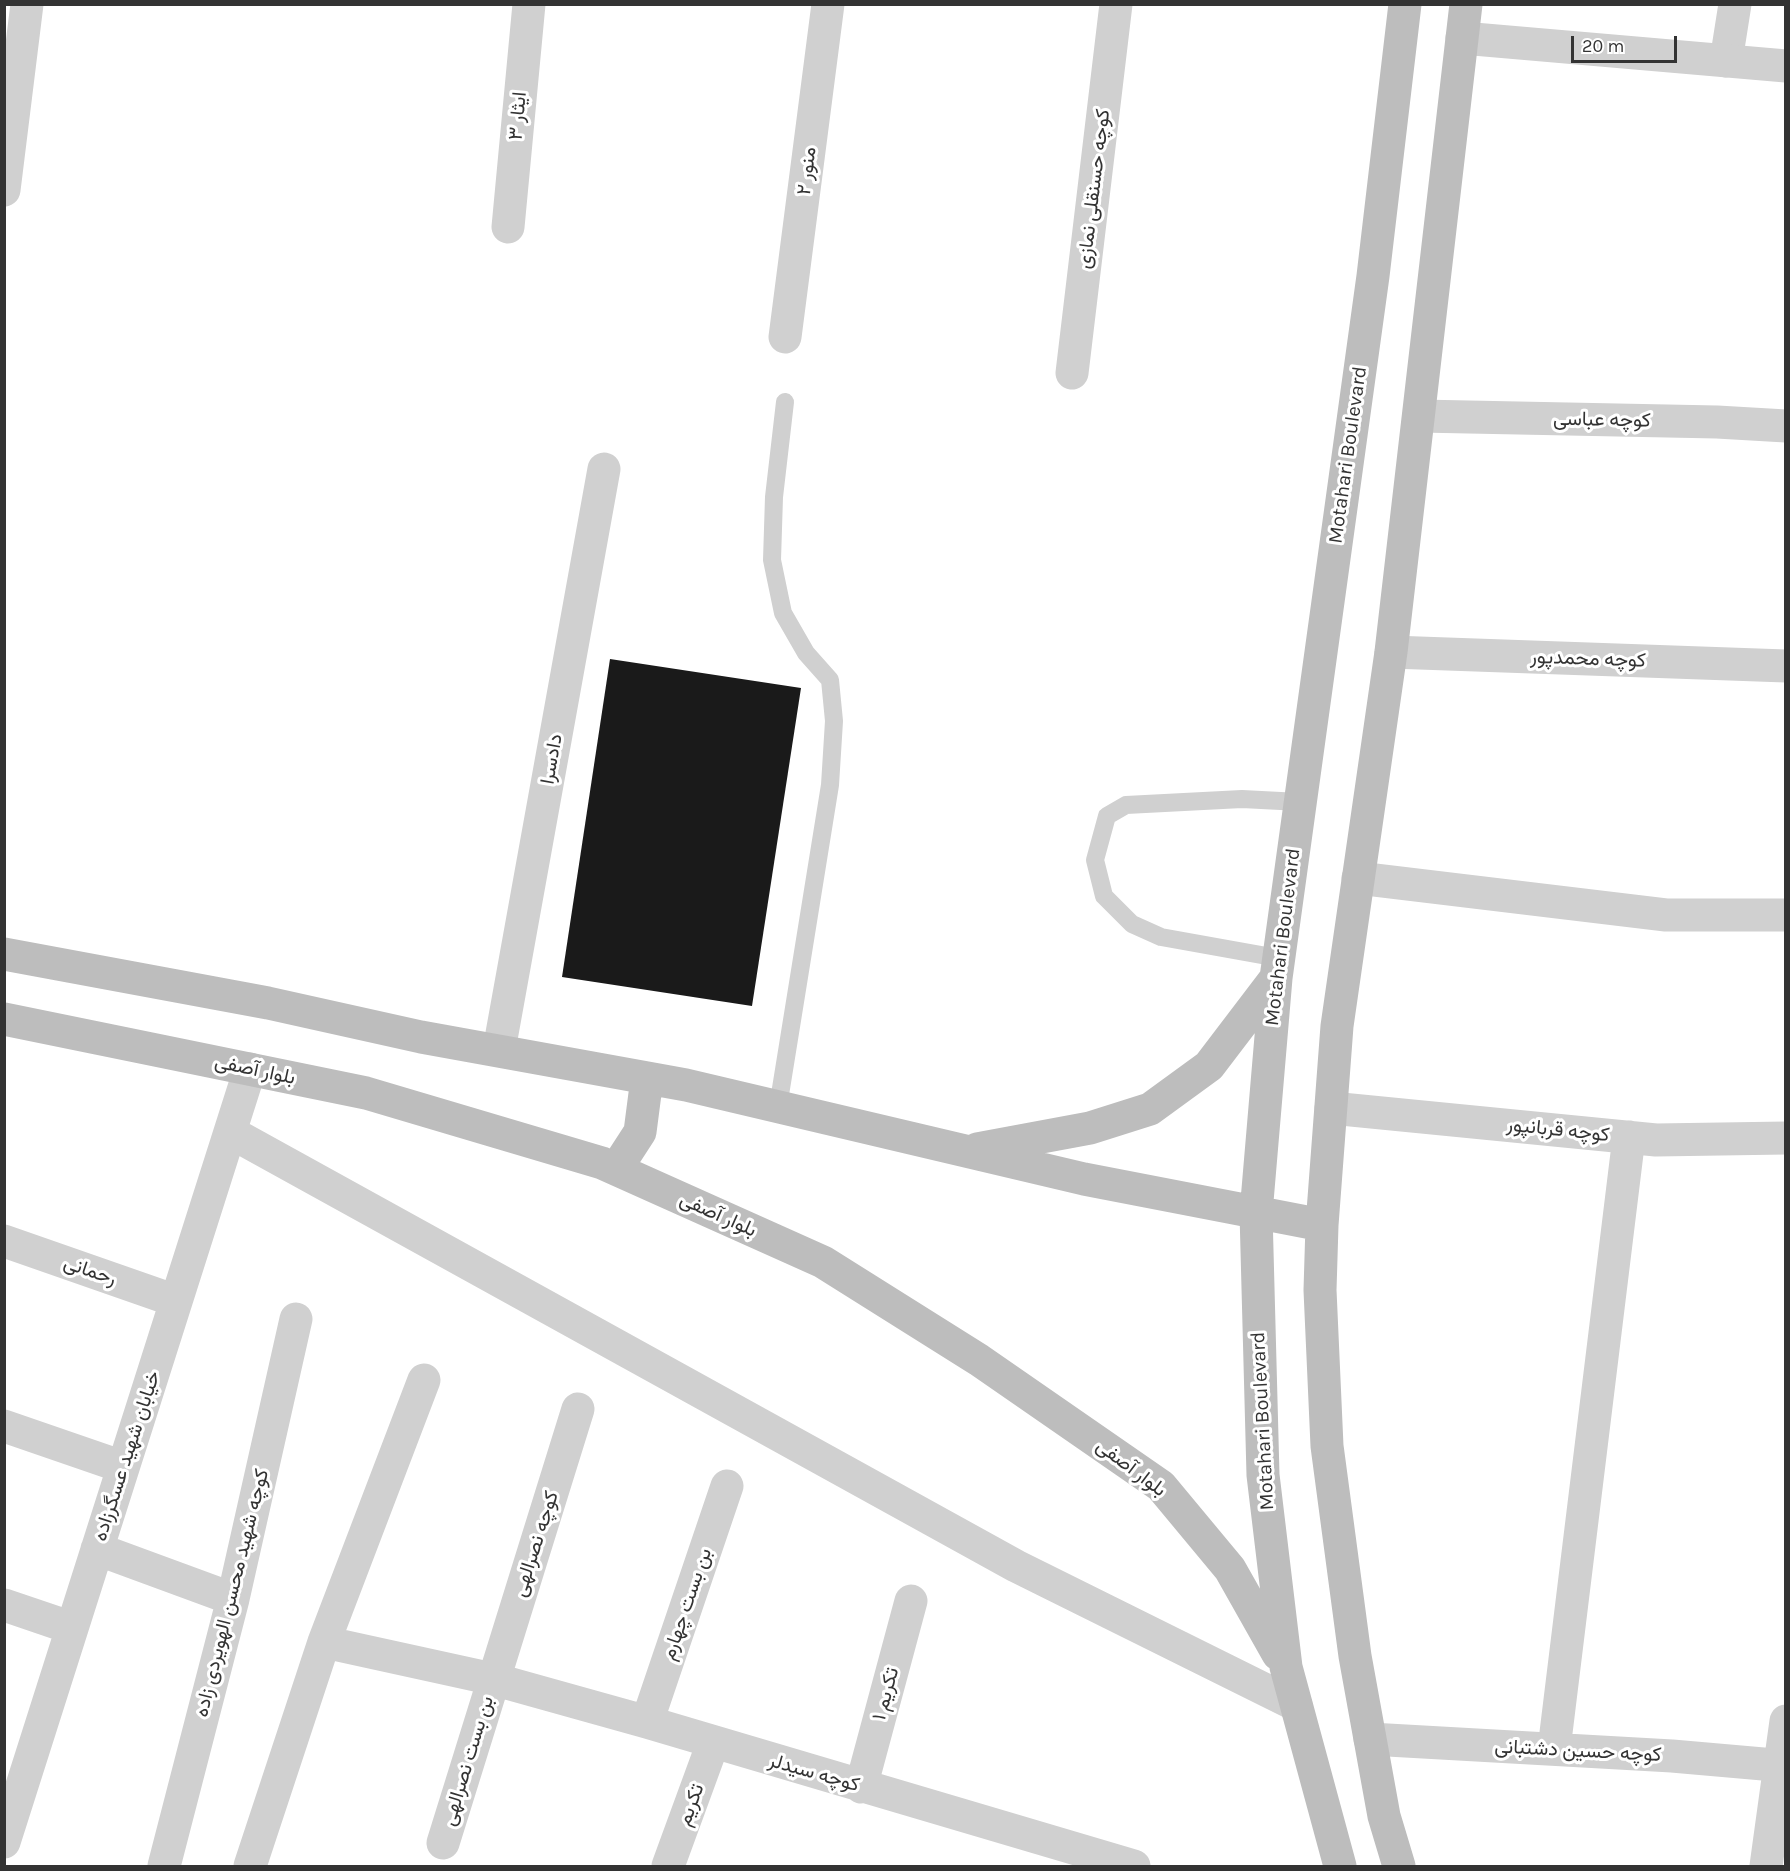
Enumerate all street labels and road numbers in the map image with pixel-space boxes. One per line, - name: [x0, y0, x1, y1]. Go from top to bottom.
- street label: ایثار ۳: [504, 91, 532, 141]
- street label: کوچه حسنقلی نمازی: [1072, 108, 1116, 270]
- street label: منور ۲: [792, 146, 822, 196]
- street label: Motahari Boulevard: [1324, 365, 1372, 545]
- street label: کوچه عباسی: [1553, 407, 1651, 433]
- street label: کوچه محمدپور: [1530, 645, 1646, 673]
- street label: دادسرا: [536, 732, 568, 786]
- street label: Motahari Boulevard: [1260, 847, 1306, 1027]
- street label: بلوار آصفی: [213, 1050, 297, 1090]
- street label: کوچه قربانپور: [1505, 1113, 1611, 1147]
- street label: بلوار آصفی: [676, 1187, 760, 1243]
- street label: رحمانی: [61, 1251, 119, 1291]
- street label: Motahari Boulevard: [1246, 1331, 1280, 1511]
- street label: خیابان شهید عسگرزاده: [88, 1368, 166, 1544]
- street label: بلوار آصفی: [1091, 1434, 1171, 1502]
- street label: کوچه شهید محسن الهویردی زاده: [190, 1466, 274, 1720]
- street label: کوچه نصرالهی: [508, 1488, 564, 1600]
- street label: بن بست چهارم: [657, 1545, 717, 1663]
- street label: تکریم ۱: [867, 1665, 905, 1723]
- street label: بن بست نصرالهی: [437, 1693, 499, 1829]
- street label: کوچه حسین دشتبانی: [1494, 1735, 1662, 1767]
- street label: کوچه سیدلر: [766, 1749, 862, 1797]
- street label: تکریم: [672, 1780, 710, 1830]

